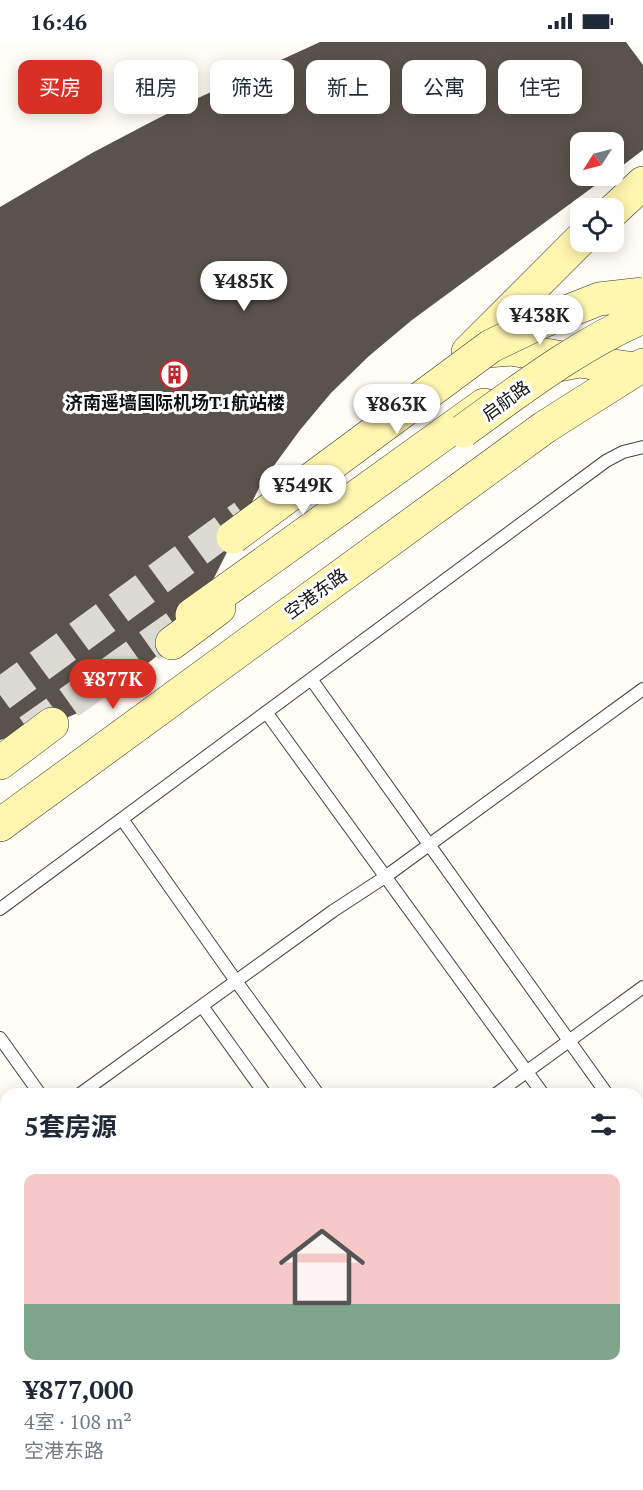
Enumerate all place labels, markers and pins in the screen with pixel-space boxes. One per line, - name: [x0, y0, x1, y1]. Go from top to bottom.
- pin: ¥485K: [202, 261, 286, 312]
- pin: ¥438K: [498, 295, 582, 346]
- building icon: 济南遥墙国际机场T1航站楼: [159, 358, 191, 390]
- pin: ¥863K: [355, 384, 439, 435]
- place label: 济南遥墙国际机场T1航站楼: [65, 390, 285, 414]
- pin: ¥549K: [261, 465, 345, 516]
- pin: ¥877K: [71, 659, 155, 710]

